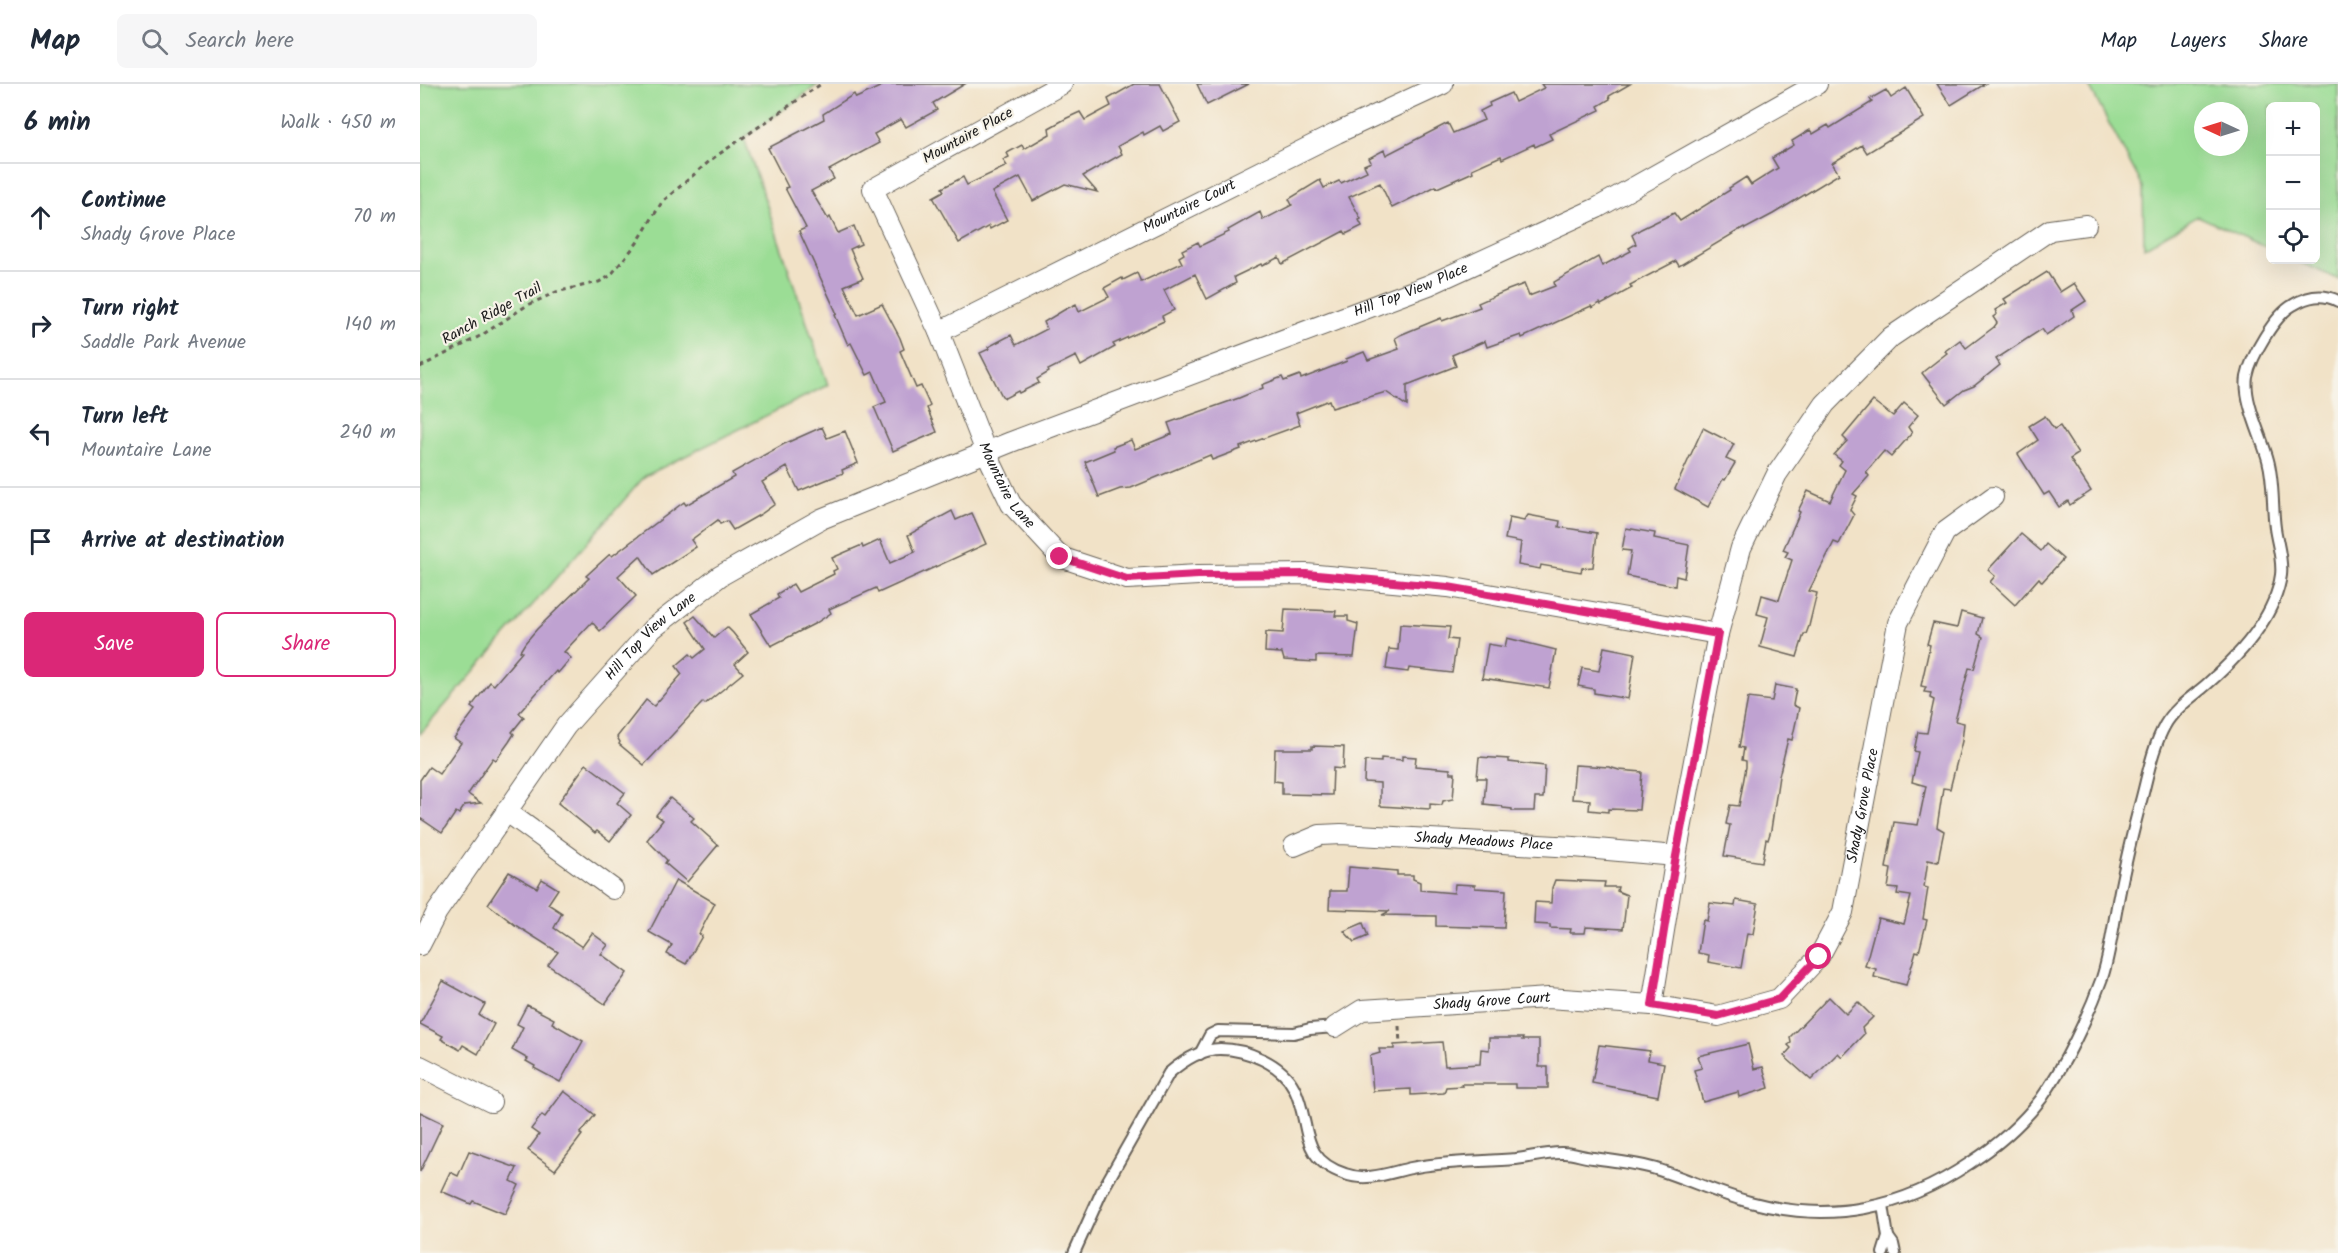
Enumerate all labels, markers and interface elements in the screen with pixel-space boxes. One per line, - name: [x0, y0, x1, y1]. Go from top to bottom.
- search box: [117, 14, 537, 68]
- text: Map: [30, 19, 81, 64]
- text: Search here: [186, 24, 294, 59]
- icon: search: [138, 25, 171, 58]
- text: Map: [2100, 25, 2137, 58]
- text: Layers: [2170, 25, 2226, 58]
- text: Share: [2259, 25, 2308, 58]
- street label: Mountaire Place: [918, 101, 1018, 171]
- text: 6 min: [24, 102, 91, 144]
- north arrow: [2194, 102, 2248, 156]
- map controls: [2266, 102, 2320, 264]
- button: +: [2266, 102, 2320, 156]
- text: Walk · 450 m: [280, 107, 396, 139]
- button: −: [2266, 156, 2320, 210]
- street label: Mountaire Court: [1139, 173, 1241, 240]
- text: Continue: [81, 184, 166, 219]
- icon: ahead: [24, 201, 57, 234]
- text: 70 m: [353, 201, 396, 233]
- button: locate: [2266, 210, 2320, 264]
- text: Shady Grove Place: [81, 219, 236, 251]
- street label: Hill Top View Place: [1350, 256, 1472, 324]
- street label: Ranch Ridge Trail: [437, 276, 547, 352]
- text: Turn right: [81, 292, 179, 327]
- icon: right: [24, 309, 57, 342]
- text: 140 m: [345, 309, 396, 341]
- text: Saddle Park Avenue: [81, 327, 246, 359]
- text: Turn left: [81, 400, 168, 435]
- icon: left: [24, 417, 57, 450]
- text: 240 m: [339, 417, 396, 449]
- text: Mountaire Lane: [81, 435, 212, 467]
- street label: Mountaire Lane: [971, 439, 1041, 535]
- text: Arrive at destination: [81, 524, 284, 559]
- icon: arrive: [24, 525, 57, 558]
- route end: [1046, 543, 1072, 569]
- street label: Hill Top View Lane: [599, 586, 702, 686]
- button: Save: [24, 612, 204, 677]
- button: Share: [216, 612, 396, 677]
- street label: Shady Grove Place: [1841, 746, 1886, 865]
- street label: Shady Meadows Place: [1414, 826, 1554, 858]
- route start: [1805, 943, 1831, 969]
- street label: Shady Grove Court: [1432, 986, 1551, 1017]

